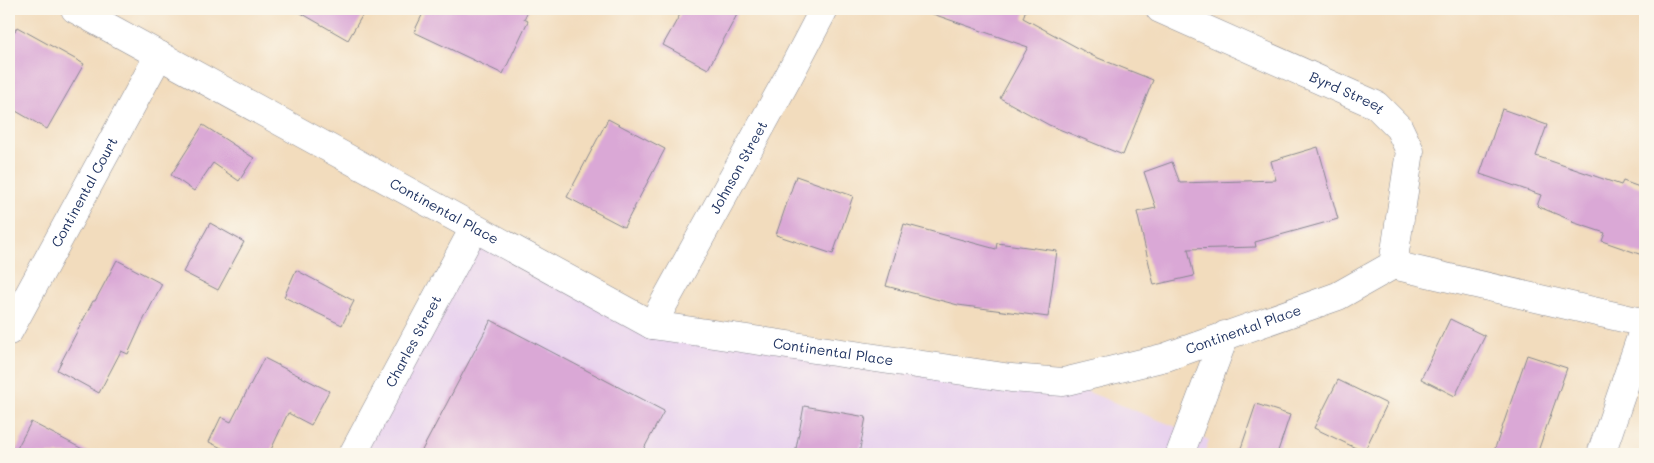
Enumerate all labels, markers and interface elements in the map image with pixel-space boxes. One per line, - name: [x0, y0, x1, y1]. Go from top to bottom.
- street label: Byrd Street: [1307, 67, 1390, 118]
- street label: Johnson Street: [705, 117, 772, 217]
- street label: Continental Court: [46, 133, 122, 250]
- street label: Continental Place: [387, 173, 502, 248]
- street label: Charles Street: [381, 292, 445, 390]
- street label: Continental Place: [1183, 300, 1304, 358]
- street label: Continental Place: [772, 333, 895, 370]

